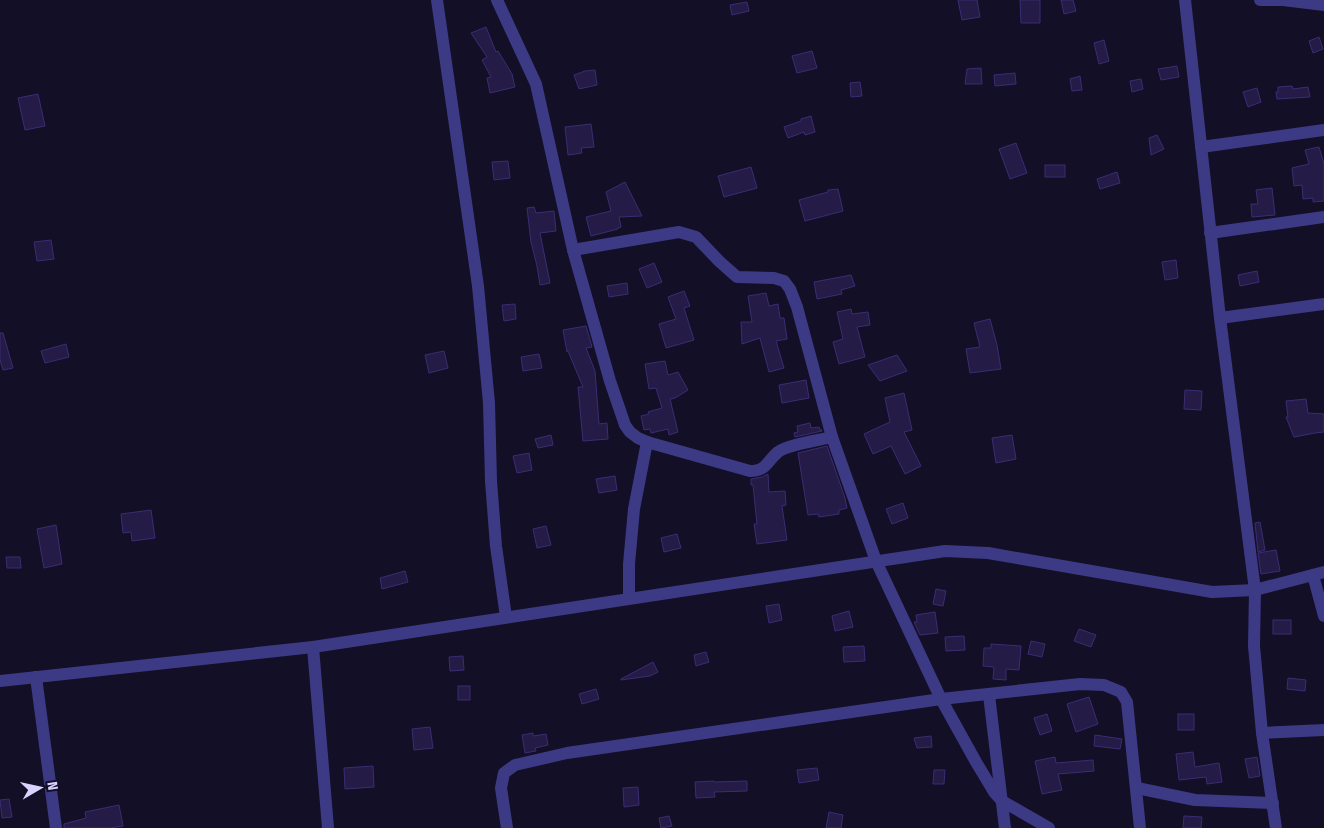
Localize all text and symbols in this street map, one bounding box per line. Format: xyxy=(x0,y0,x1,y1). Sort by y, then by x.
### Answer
north arrow xyxy=(15,763,65,813)
text: N xyxy=(43,781,61,792)

